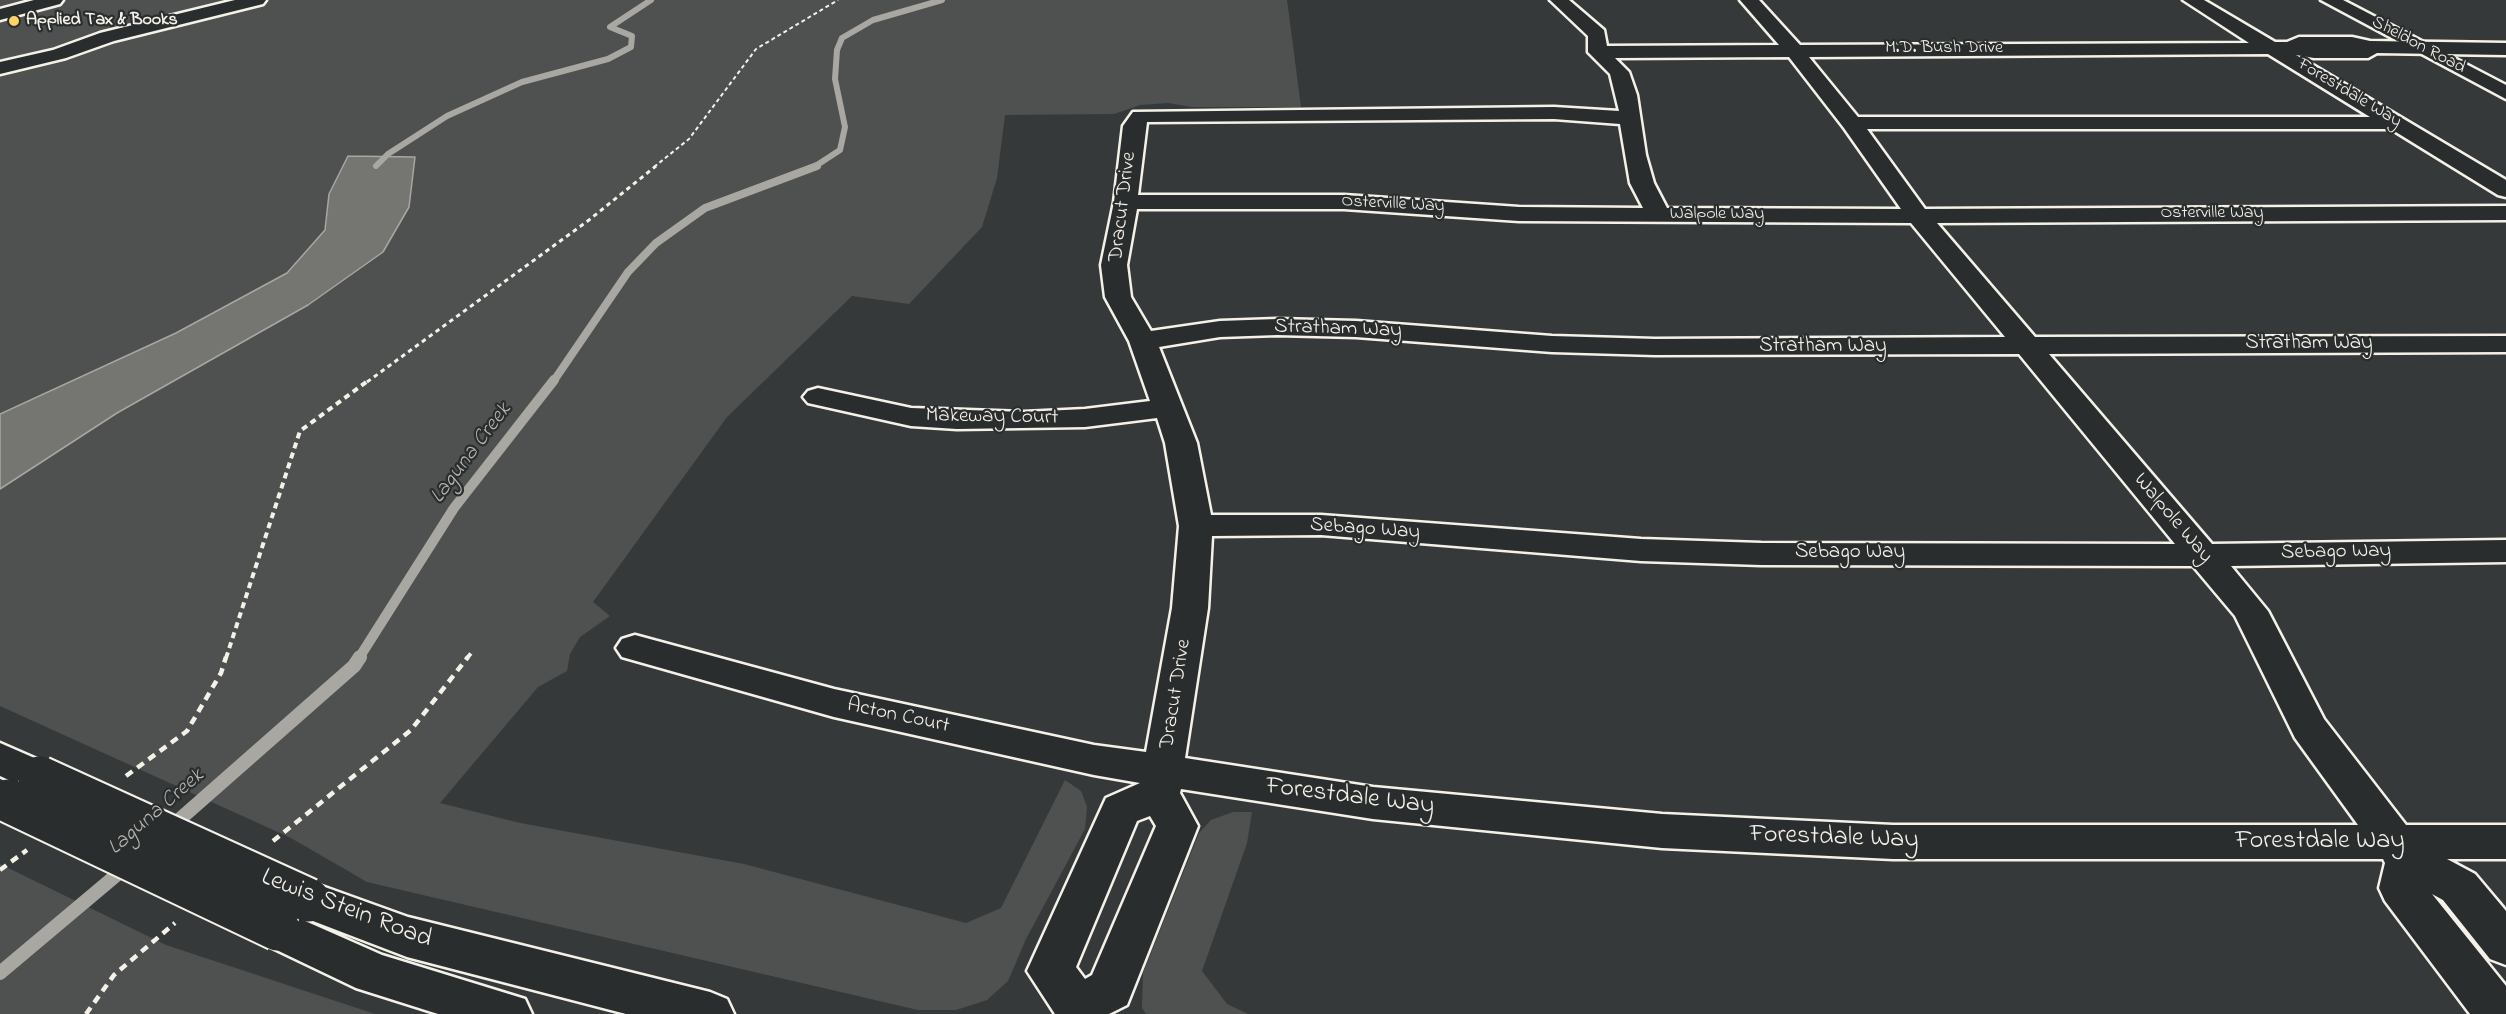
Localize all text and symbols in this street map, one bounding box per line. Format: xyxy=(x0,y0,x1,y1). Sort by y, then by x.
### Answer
place label: Applied Tax & Books xyxy=(26,10,178,32)
street label: Sheldon Road xyxy=(2367,12,2469,80)
marker: Applied Tax & Books xyxy=(7,14,21,28)
street label: M.D. Bush Drive xyxy=(1885,38,2003,60)
street label: Forestdale Way xyxy=(2293,55,2405,133)
street label: Dracut Drive xyxy=(1105,151,1143,263)
street label: Osterville Way xyxy=(1341,192,1445,218)
street label: Osterville Way xyxy=(2160,203,2264,225)
street label: Walpole Way xyxy=(1670,204,1764,226)
street label: Stratham Way xyxy=(1274,315,1402,345)
street label: Stratham Way xyxy=(2245,332,2373,358)
street label: Stratham Way xyxy=(1759,335,1887,361)
water label: Laguna Creek xyxy=(426,399,518,509)
street label: Makeway Court xyxy=(925,404,1059,432)
street label: Walpole Way xyxy=(2127,469,2217,569)
street label: Sebago Way xyxy=(1309,514,1421,546)
street label: Sebago Way xyxy=(2281,539,2391,567)
street label: Sebago Way xyxy=(1795,541,1905,567)
street label: Dracut Drive xyxy=(1156,637,1198,751)
street label: Acton Court xyxy=(845,694,951,740)
water label: Laguna Creek xyxy=(103,764,211,862)
street label: Forestdale Way xyxy=(1264,772,1436,824)
street label: Forestdale Way xyxy=(1749,820,1919,858)
street label: Forestdale Way xyxy=(2235,827,2405,859)
street label: Lewis Stein Road xyxy=(256,863,436,957)

